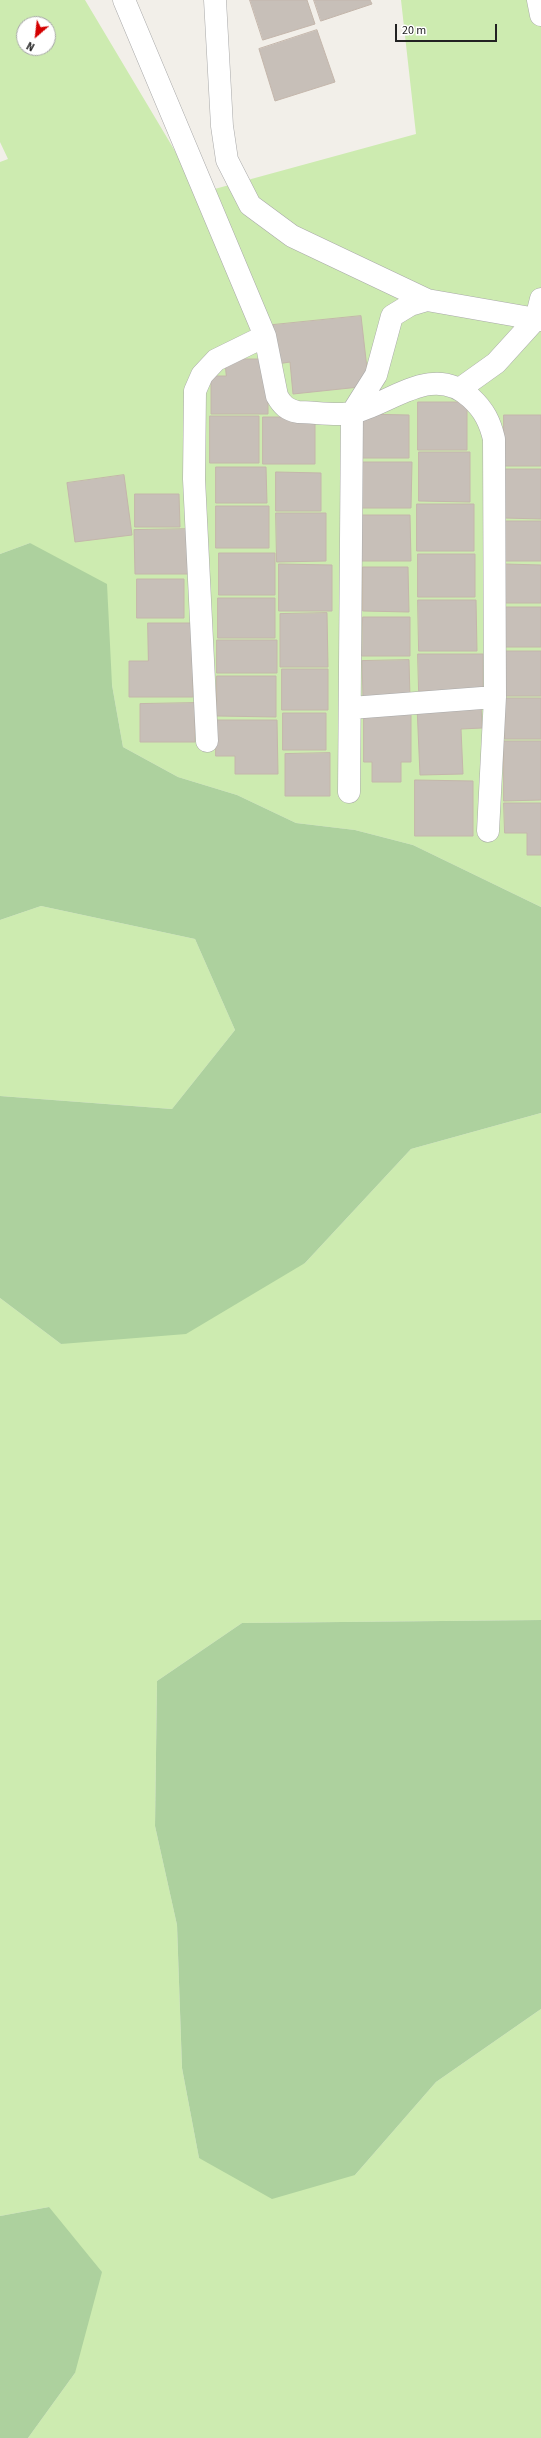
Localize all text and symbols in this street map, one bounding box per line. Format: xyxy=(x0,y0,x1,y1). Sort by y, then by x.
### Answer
north arrow xyxy=(16,16,56,56)
scale bar xyxy=(397,16,499,42)
text: 20 m xyxy=(402,22,426,39)
text: N xyxy=(24,38,37,54)

